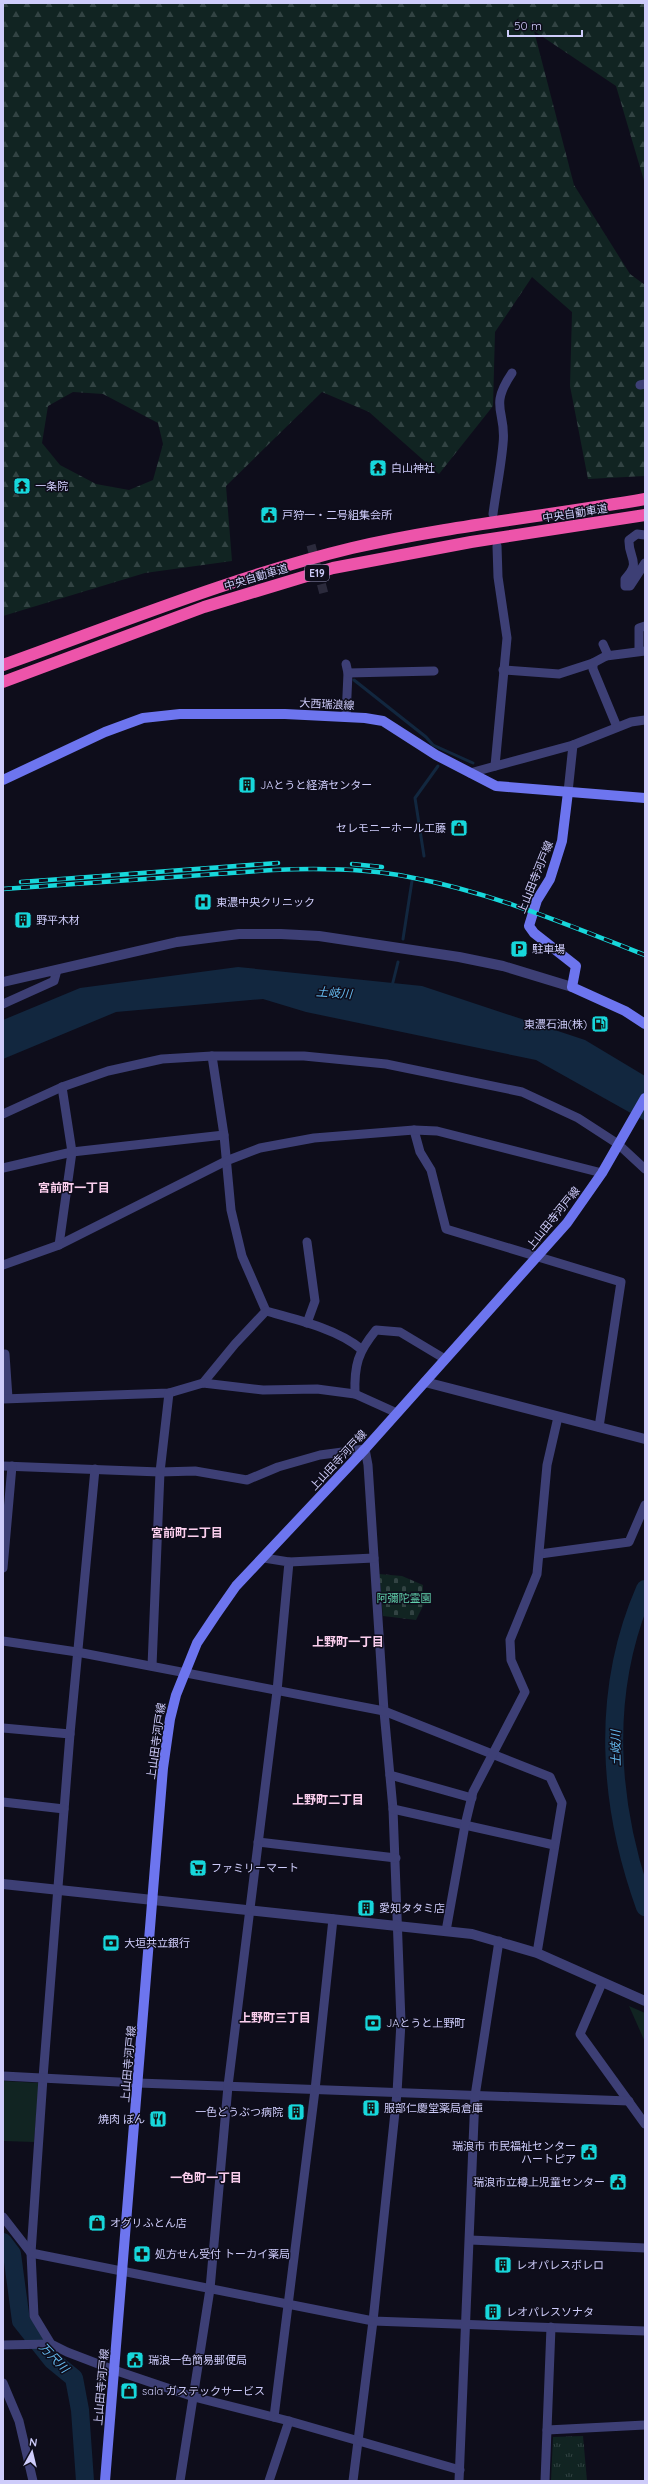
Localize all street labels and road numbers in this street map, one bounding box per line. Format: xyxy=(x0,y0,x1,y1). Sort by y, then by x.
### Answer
street label: 中央自動車道 xyxy=(541,501,609,525)
street label: 中央自動車道 xyxy=(222,561,290,593)
road number: E19 xyxy=(305,565,329,581)
street label: 大西瑞浪線 xyxy=(299,696,355,712)
street label: 上山田寺河戸線 xyxy=(514,839,556,915)
street label: 上山田寺河戸線 xyxy=(523,1184,583,1252)
street label: 上山田寺河戸線 xyxy=(307,1427,369,1493)
street label: 上山田寺河戸線 xyxy=(144,1702,168,1780)
street label: 上山田寺河戸線 xyxy=(118,2025,138,2103)
street label: 上山田寺河戸線 xyxy=(91,2348,111,2426)

